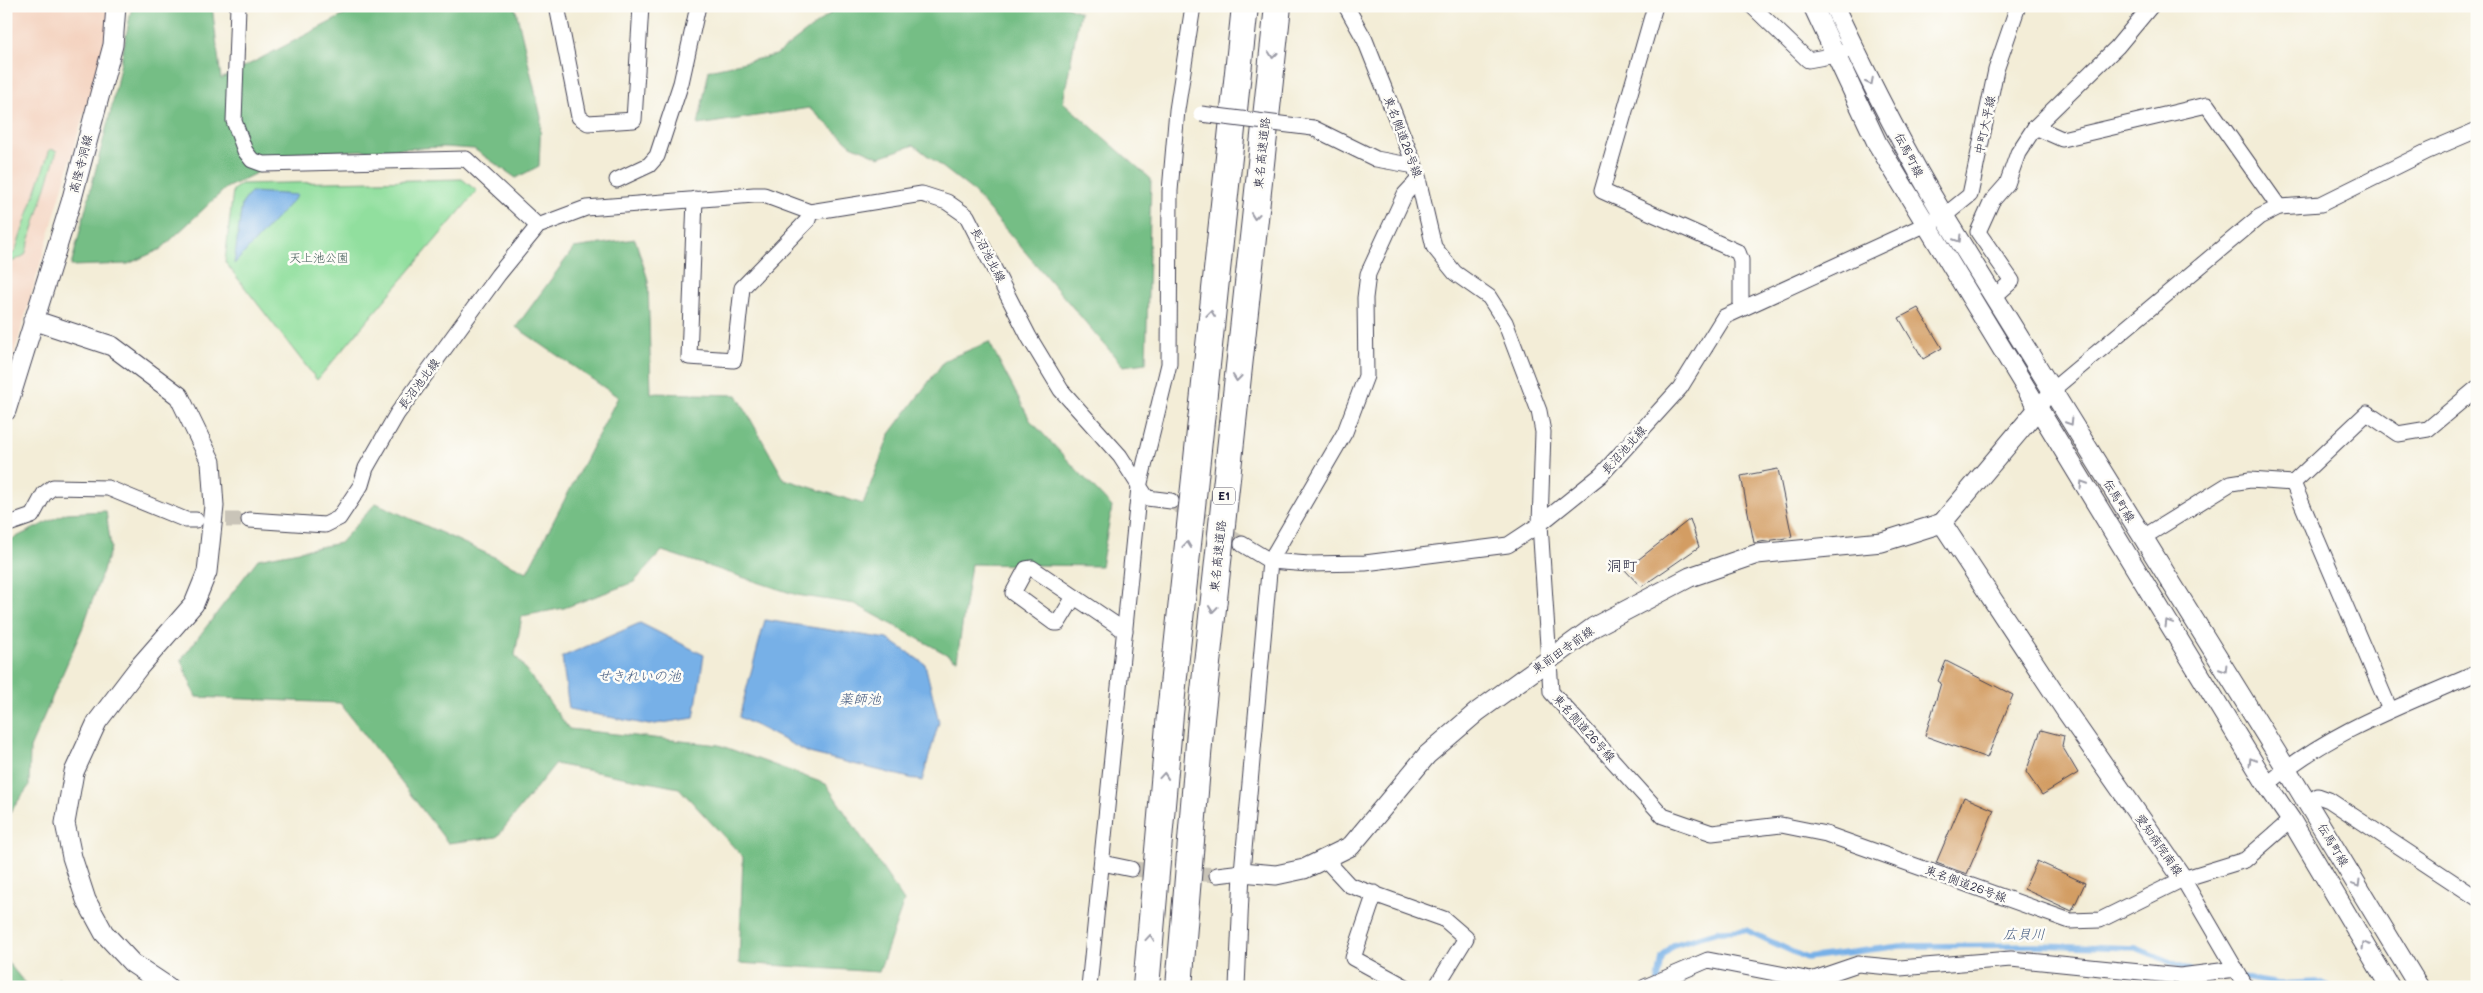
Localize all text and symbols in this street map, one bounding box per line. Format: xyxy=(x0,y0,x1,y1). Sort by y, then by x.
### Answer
one-way arrow xyxy=(1268,51,1279,59)
one-way arrow xyxy=(1864,77,1874,86)
street label: 東名側道26号線 xyxy=(1381,94,1427,180)
street label: 中町大平線 xyxy=(1970,94,1998,156)
street label: 東名高速道路 xyxy=(1249,116,1273,190)
street label: 伝馬町線 xyxy=(1892,130,1928,179)
street label: 高隆寺洞線 xyxy=(65,133,95,195)
one-way arrow xyxy=(1250,213,1261,221)
street label: 長沼池北線 xyxy=(968,224,1010,285)
one-way arrow xyxy=(1952,233,1961,243)
park label: 天上池公園 xyxy=(289,249,349,265)
one-way arrow xyxy=(1205,309,1216,317)
street label: 長沼池北線 xyxy=(394,355,443,412)
one-way arrow xyxy=(1232,374,1243,382)
one-way arrow xyxy=(2064,417,2074,426)
street label: 長沼池北線 xyxy=(1597,422,1649,477)
street label: 伝馬町線 xyxy=(2100,476,2139,525)
one-way arrow xyxy=(2080,481,2089,490)
road number: E1 xyxy=(1213,488,1235,504)
street label: 東名高速道路 xyxy=(1205,519,1229,593)
one-way arrow xyxy=(1181,541,1192,549)
district label: 洞町 xyxy=(1607,555,1638,575)
one-way arrow xyxy=(1208,605,1219,613)
one-way arrow xyxy=(2164,619,2174,628)
street label: 東前田寺前線 xyxy=(1528,622,1597,676)
one-way arrow xyxy=(2218,663,2227,672)
water label: せきれいの池 xyxy=(597,666,682,685)
water label: 薬師池 xyxy=(839,689,882,708)
street label: 東名側道26号線 xyxy=(1550,690,1619,765)
one-way arrow xyxy=(2249,758,2259,767)
one-way arrow xyxy=(1159,772,1170,780)
street label: 愛知病院南線 xyxy=(2133,810,2187,879)
street label: 伝馬町線 xyxy=(2315,820,2353,869)
street label: 東名側道26号線 xyxy=(1923,861,2009,905)
one-way arrow xyxy=(2350,879,2360,888)
water label: 広貝川 xyxy=(2003,924,2045,943)
one-way arrow xyxy=(1145,934,1156,942)
one-way arrow xyxy=(2361,941,2371,950)

